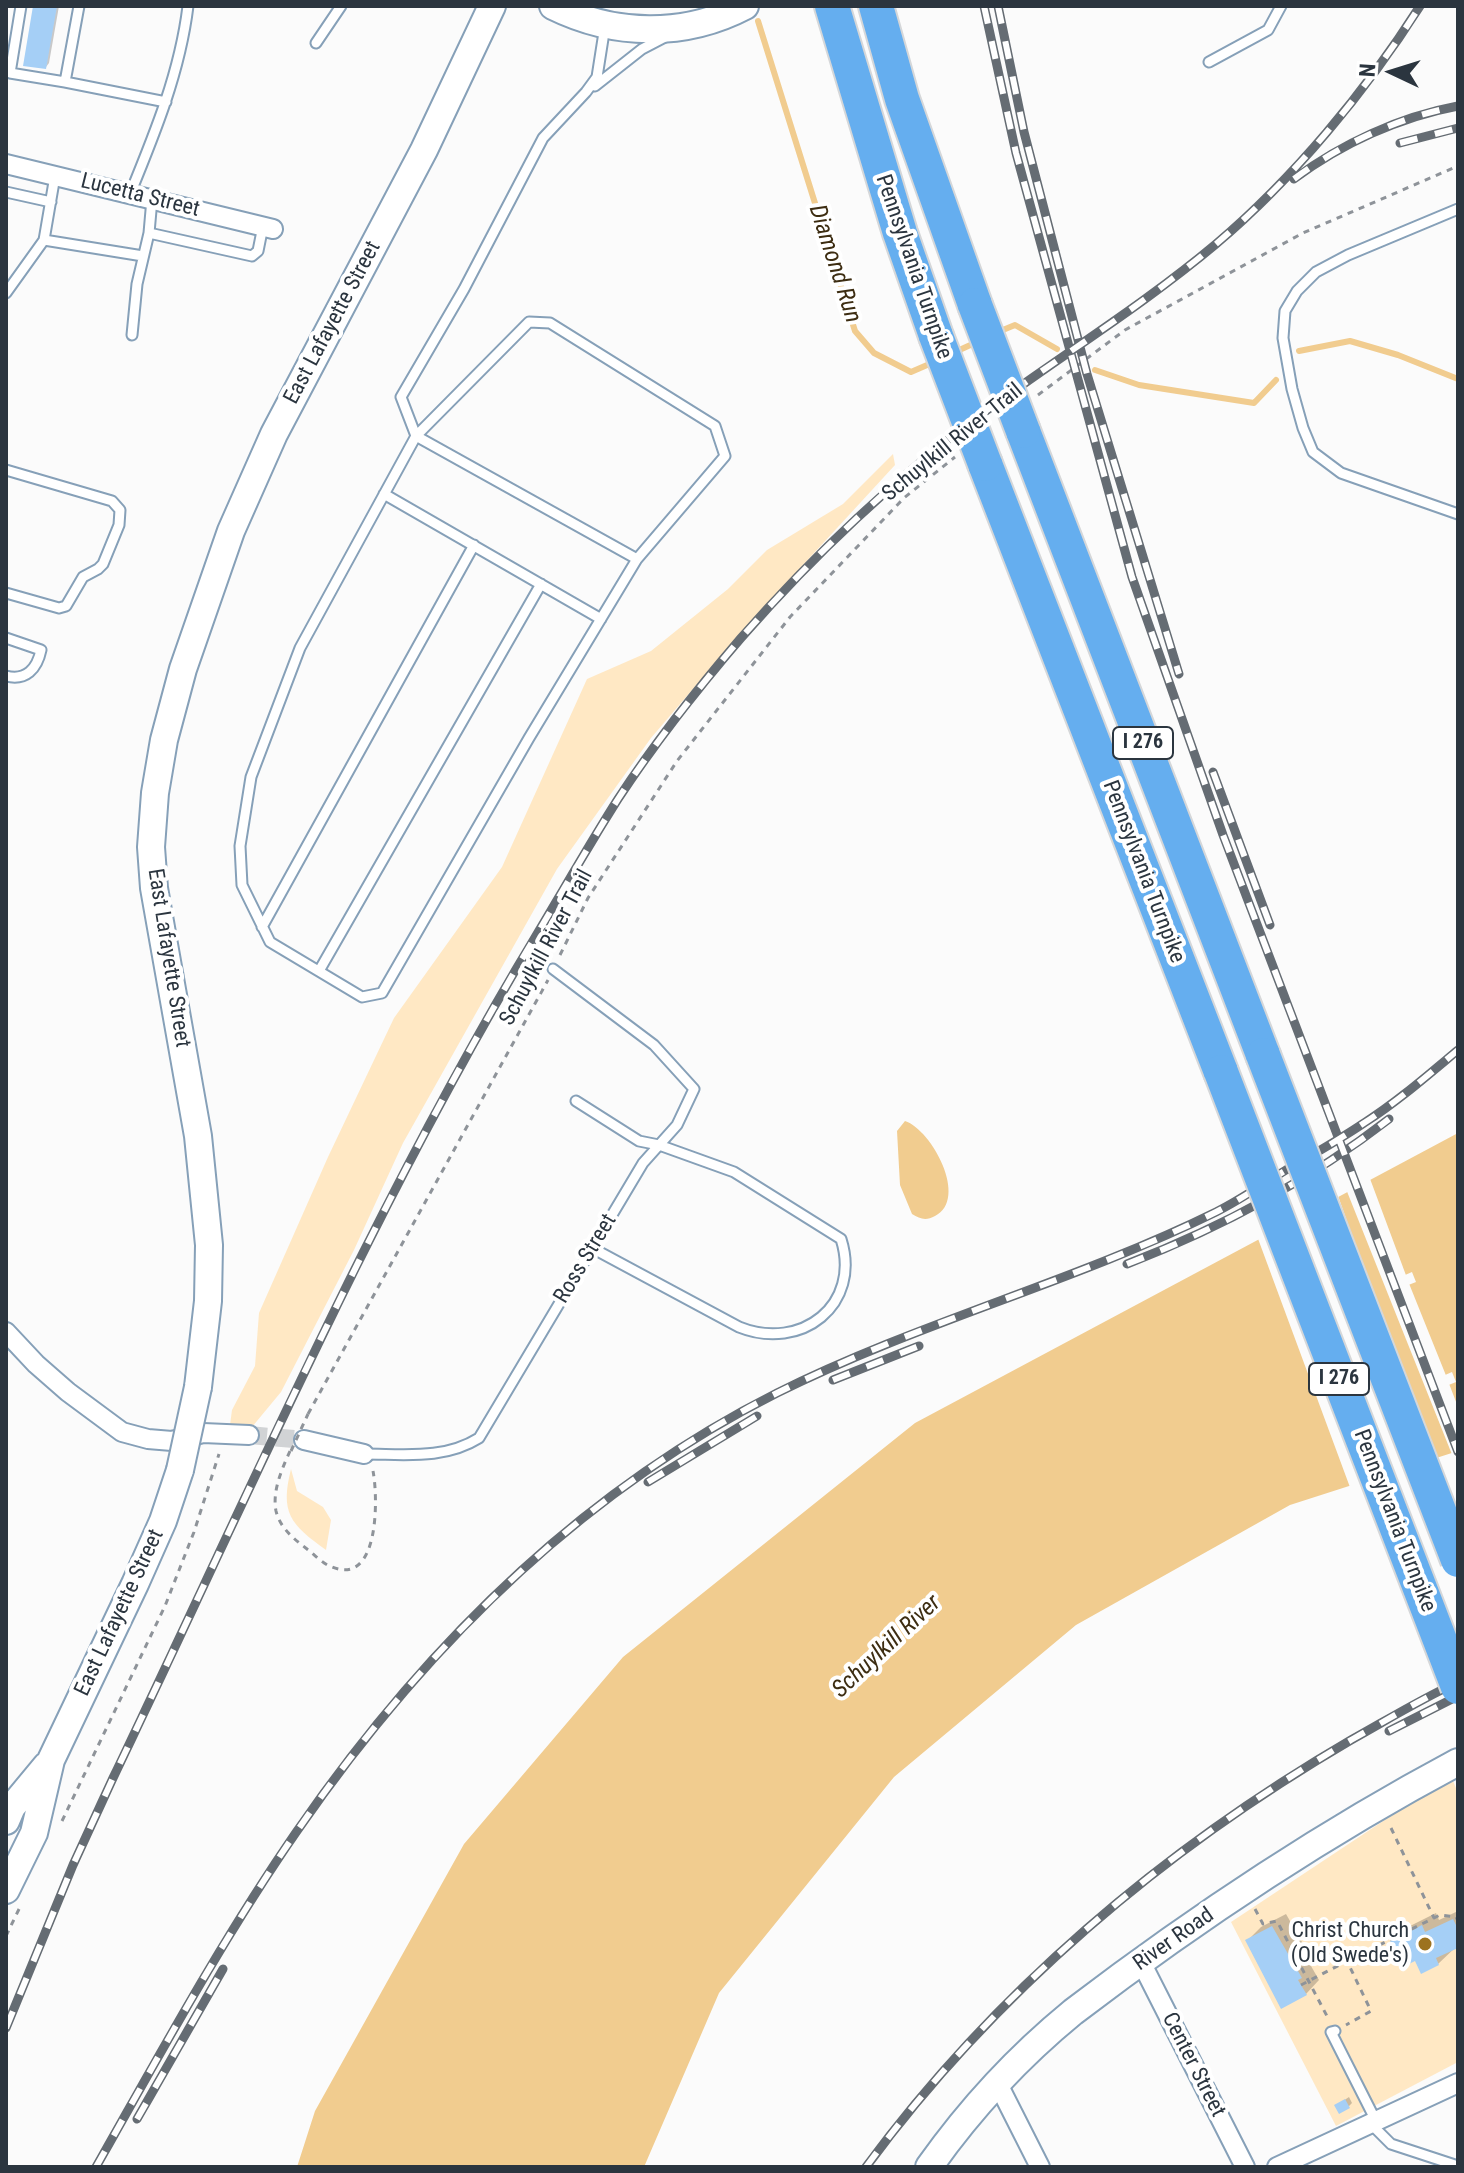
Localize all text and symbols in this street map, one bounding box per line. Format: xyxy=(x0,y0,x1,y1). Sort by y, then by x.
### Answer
north arrow xyxy=(1352,32,1432,112)
text: N xyxy=(1355,63,1380,78)
street label: Lucetta Street xyxy=(78,169,202,223)
street label: Pennsylvania Turnpike xyxy=(869,171,957,363)
water label: Diamond Run xyxy=(801,201,867,327)
street label: East Lafayette Street xyxy=(279,237,387,409)
street label: Schuylkill River Trail xyxy=(878,378,1028,508)
road number: I 276 xyxy=(1113,727,1173,759)
street label: Pennsylvania Turnpike xyxy=(1096,777,1190,967)
street label: Schuylkill River Trail xyxy=(495,866,599,1030)
street label: East Lafayette Street xyxy=(141,867,195,1049)
street label: Ross Street xyxy=(549,1210,623,1308)
road number: I 276 xyxy=(1309,1363,1369,1395)
street label: Pennsylvania Turnpike xyxy=(1347,1426,1441,1616)
street label: East Lafayette Street xyxy=(70,1526,170,1700)
water label: Schuylkill River xyxy=(827,1589,947,1705)
street label: River Road xyxy=(1129,1903,1219,1977)
place label: Christ Church (Old Swede's) xyxy=(1291,1918,1409,1970)
marker: Christ Church (Old Swede's) xyxy=(1416,1935,1434,1953)
street label: Center Street xyxy=(1155,2008,1231,2122)

